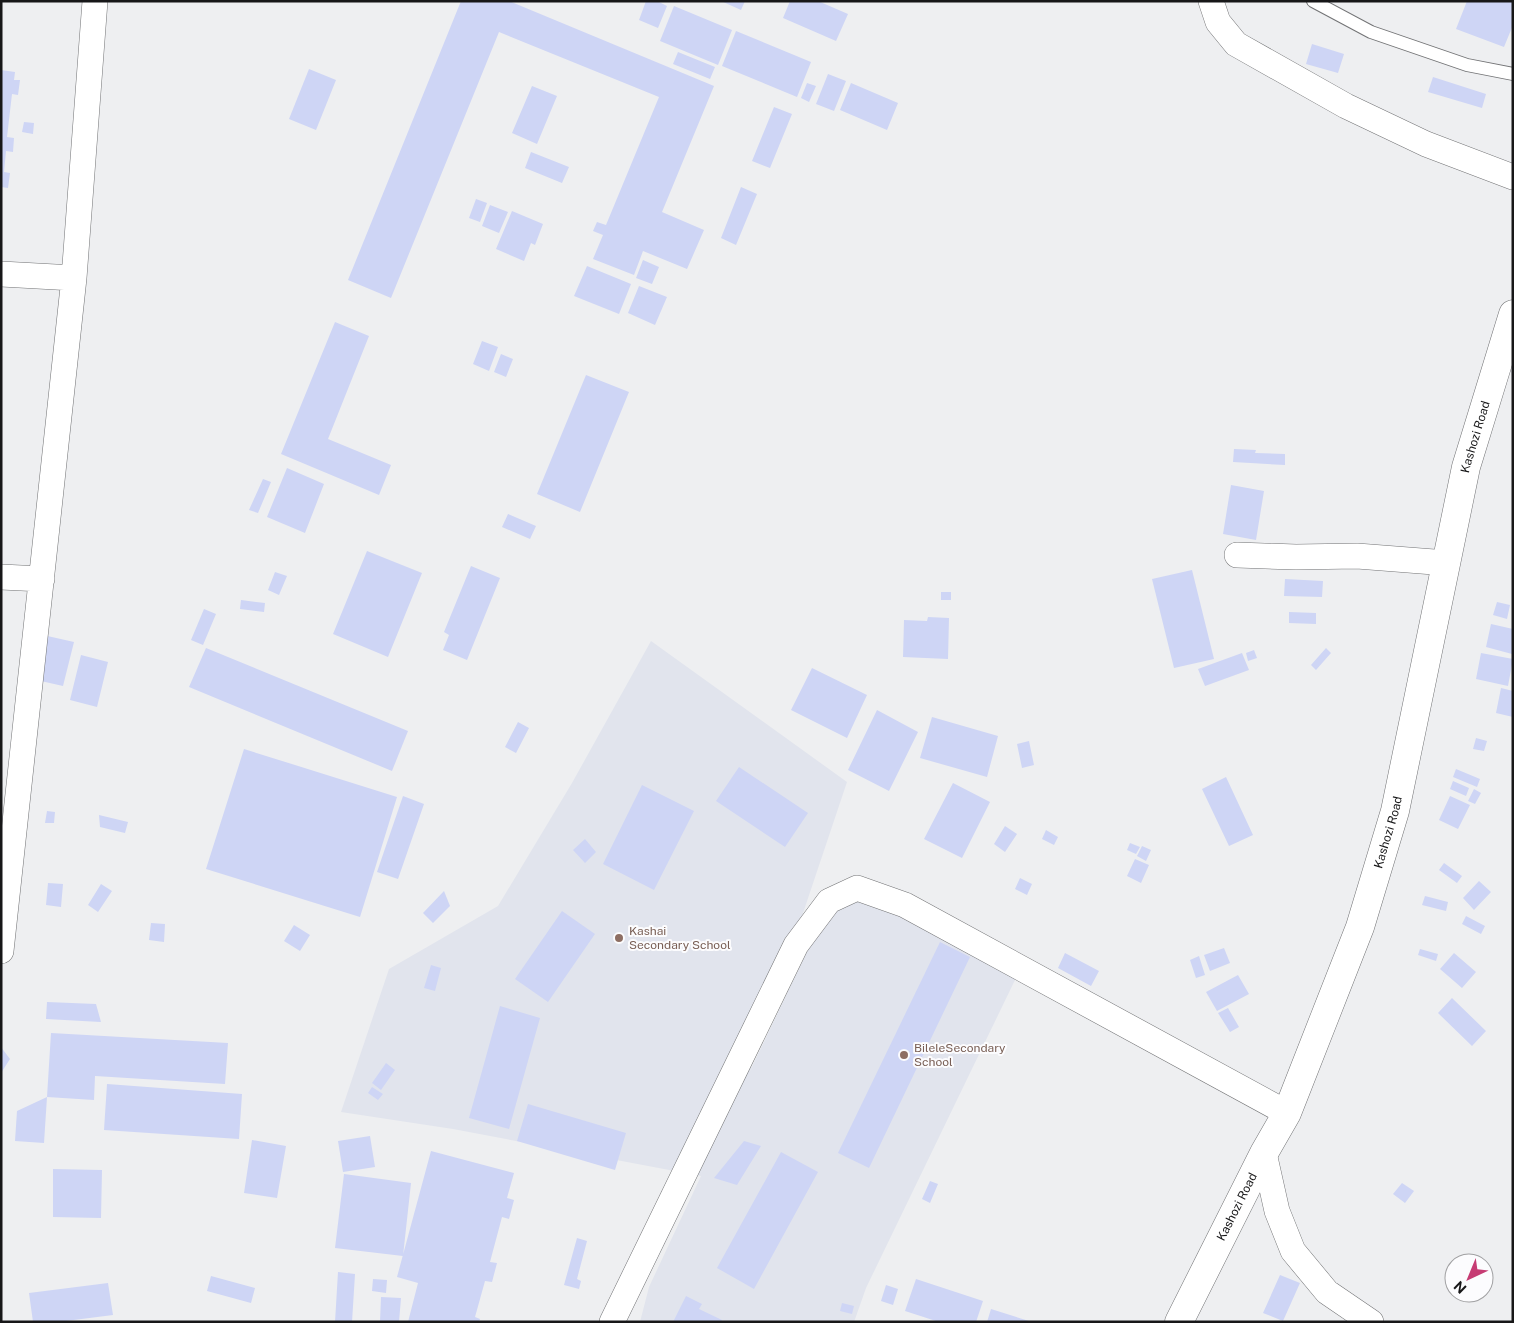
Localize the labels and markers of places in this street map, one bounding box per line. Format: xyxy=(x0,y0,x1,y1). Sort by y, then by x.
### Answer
place label: Kashai Secondary School xyxy=(629,924,731,952)
marker: Kashai Secondary School xyxy=(613,932,625,944)
place label: BileleSecondary School xyxy=(914,1041,1006,1069)
marker: BileleSecondary School xyxy=(898,1049,910,1061)

